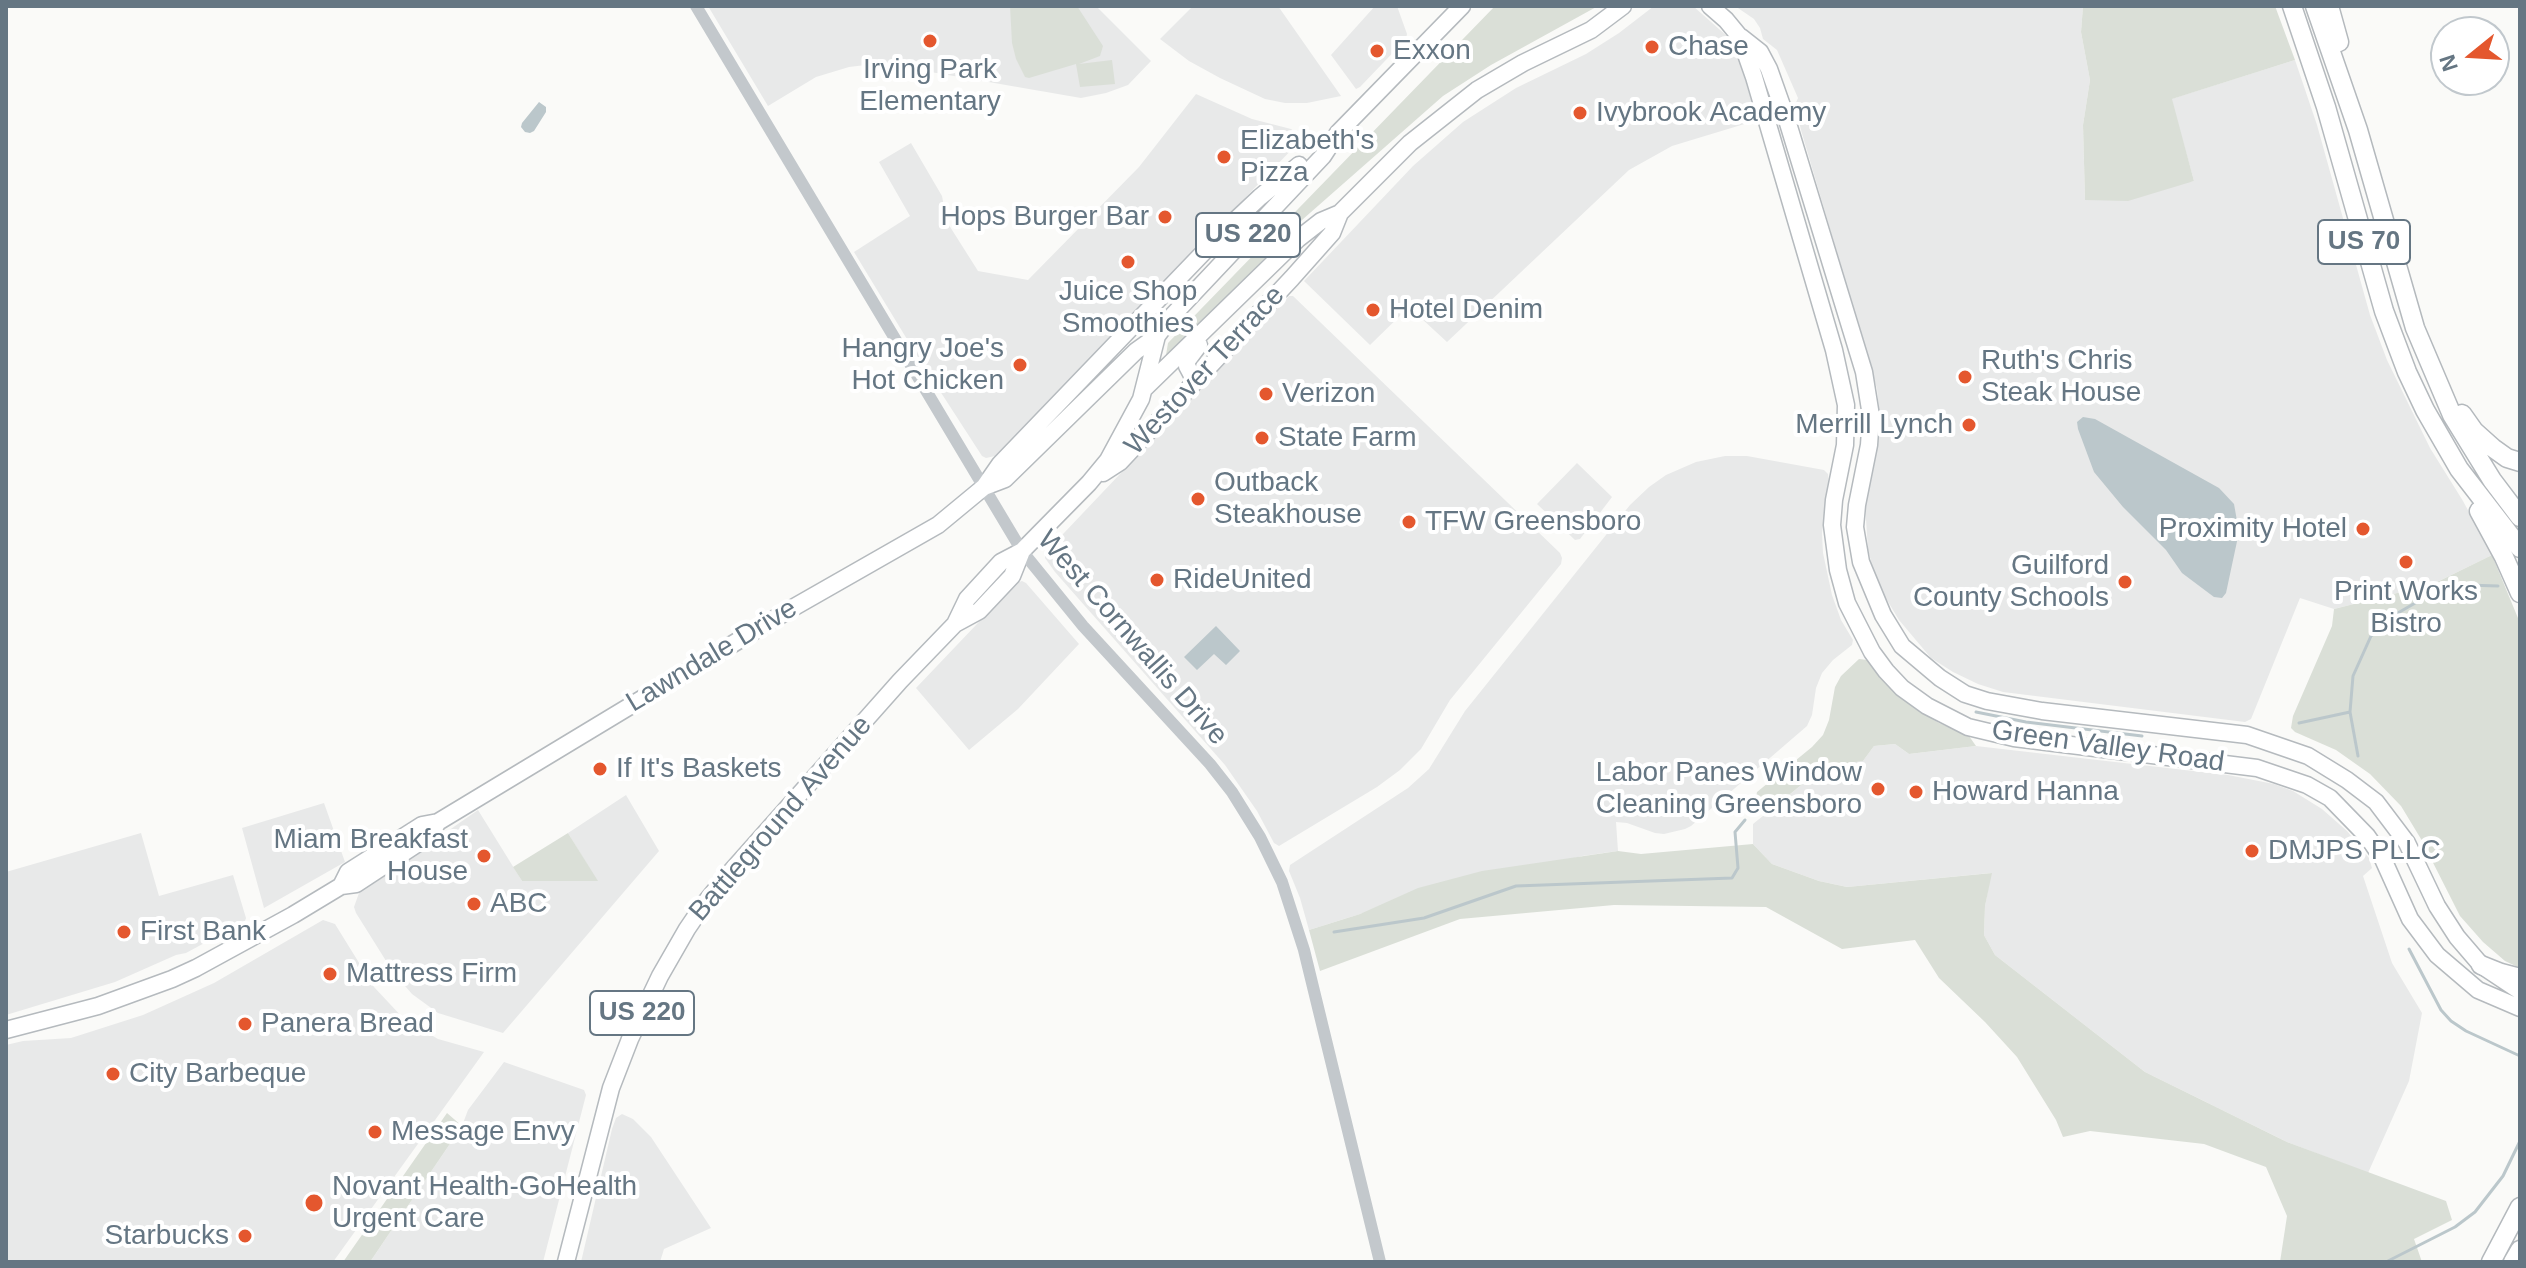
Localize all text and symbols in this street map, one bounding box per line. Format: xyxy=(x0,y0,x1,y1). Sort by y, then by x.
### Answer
north arrow xyxy=(2430,16,2510,96)
place label: Chase xyxy=(1668,30,1749,64)
marker: Irving Park Elementary xyxy=(921,32,939,50)
place label: Exxon xyxy=(1393,34,1471,68)
marker: Chase xyxy=(1643,38,1661,56)
marker: Exxon xyxy=(1368,42,1386,60)
text: N xyxy=(2434,52,2463,74)
place label: Irving Park Elementary xyxy=(859,53,1001,119)
place label: Ivybrook Academy xyxy=(1596,96,1826,130)
marker: Ivybrook Academy xyxy=(1571,104,1589,122)
place label: Elizabeth's Pizza xyxy=(1240,124,1375,190)
marker: Elizabeth's Pizza xyxy=(1215,148,1233,166)
place label: Hops Burger Bar xyxy=(940,200,1149,234)
marker: Hops Burger Bar xyxy=(1156,208,1174,226)
road number: US 220 xyxy=(1196,213,1300,257)
road number: US 70 xyxy=(2318,220,2410,264)
marker: Juice Shop Smoothies xyxy=(1119,253,1137,271)
place label: Juice Shop Smoothies xyxy=(1059,275,1197,341)
street label: Westover Terrace xyxy=(1118,280,1292,462)
place label: Hotel Denim xyxy=(1389,293,1543,327)
marker: Hotel Denim xyxy=(1364,301,1382,319)
place label: Hangry Joe's Hot Chicken xyxy=(841,332,1004,398)
place label: Ruth's Chris Steak House xyxy=(1981,344,2141,410)
marker: Hangry Joe's Hot Chicken xyxy=(1011,356,1029,374)
marker: Ruth's Chris Steak House xyxy=(1956,368,1974,386)
place label: Verizon xyxy=(1282,377,1375,411)
marker: Verizon xyxy=(1257,385,1275,403)
place label: Merrill Lynch xyxy=(1795,408,1953,442)
marker: Merrill Lynch xyxy=(1960,416,1978,434)
place label: State Farm xyxy=(1278,421,1416,455)
marker: State Farm xyxy=(1253,429,1271,447)
place label: Outback Steakhouse xyxy=(1214,466,1362,532)
marker: Outback Steakhouse xyxy=(1189,490,1207,508)
place label: TFW Greensboro xyxy=(1425,505,1641,539)
place label: Proximity Hotel xyxy=(2159,512,2347,546)
marker: TFW Greensboro xyxy=(1400,513,1418,531)
marker: Proximity Hotel xyxy=(2354,520,2372,538)
street label: West Cornwallis Drive xyxy=(1030,524,1234,752)
place label: Guilford County Schools xyxy=(1913,549,2109,615)
marker: Print Works Bistro xyxy=(2397,553,2415,571)
place label: RideUnited xyxy=(1173,563,1312,597)
marker: RideUnited xyxy=(1148,571,1166,589)
marker: Guilford County Schools xyxy=(2116,573,2134,591)
place label: Print Works Bistro xyxy=(2334,575,2478,641)
street label: Lawndale Drive xyxy=(621,592,803,720)
street label: Battleground Avenue xyxy=(683,709,879,929)
street label: Green Valley Road xyxy=(1990,714,2226,780)
place label: If It's Baskets xyxy=(616,752,782,786)
place label: Labor Panes Window Cleaning Greensboro xyxy=(1596,756,1862,822)
marker: If It's Baskets xyxy=(591,760,609,778)
place label: Howard Hanna xyxy=(1932,775,2119,809)
marker: Labor Panes Window Cleaning Greensboro xyxy=(1869,780,1887,798)
marker: Howard Hanna xyxy=(1907,783,1925,801)
place label: Miam Breakfast House xyxy=(274,823,468,889)
place label: DMJPS PLLC xyxy=(2268,834,2441,868)
marker: DMJPS PLLC xyxy=(2243,842,2261,860)
marker: Miam Breakfast House xyxy=(475,847,493,865)
place label: ABC xyxy=(490,887,548,921)
marker: ABC xyxy=(465,895,483,913)
place label: First Bank xyxy=(140,915,266,949)
marker: First Bank xyxy=(115,923,133,941)
place label: Mattress Firm xyxy=(346,957,517,991)
marker: Mattress Firm xyxy=(321,965,339,983)
road number: US 220 xyxy=(590,991,694,1035)
place label: Panera Bread xyxy=(261,1007,434,1041)
marker: Panera Bread xyxy=(236,1015,254,1033)
place label: City Barbeque xyxy=(129,1057,306,1091)
marker: City Barbeque xyxy=(104,1065,122,1083)
place label: Message Envy xyxy=(391,1115,575,1149)
marker: Message Envy xyxy=(366,1123,384,1141)
place label: Novant Health-GoHealth Urgent Care xyxy=(332,1170,637,1236)
marker: Novant Health-GoHealth Urgent Care xyxy=(303,1192,325,1214)
place label: Starbucks xyxy=(105,1219,229,1253)
marker: Starbucks xyxy=(236,1227,254,1245)

